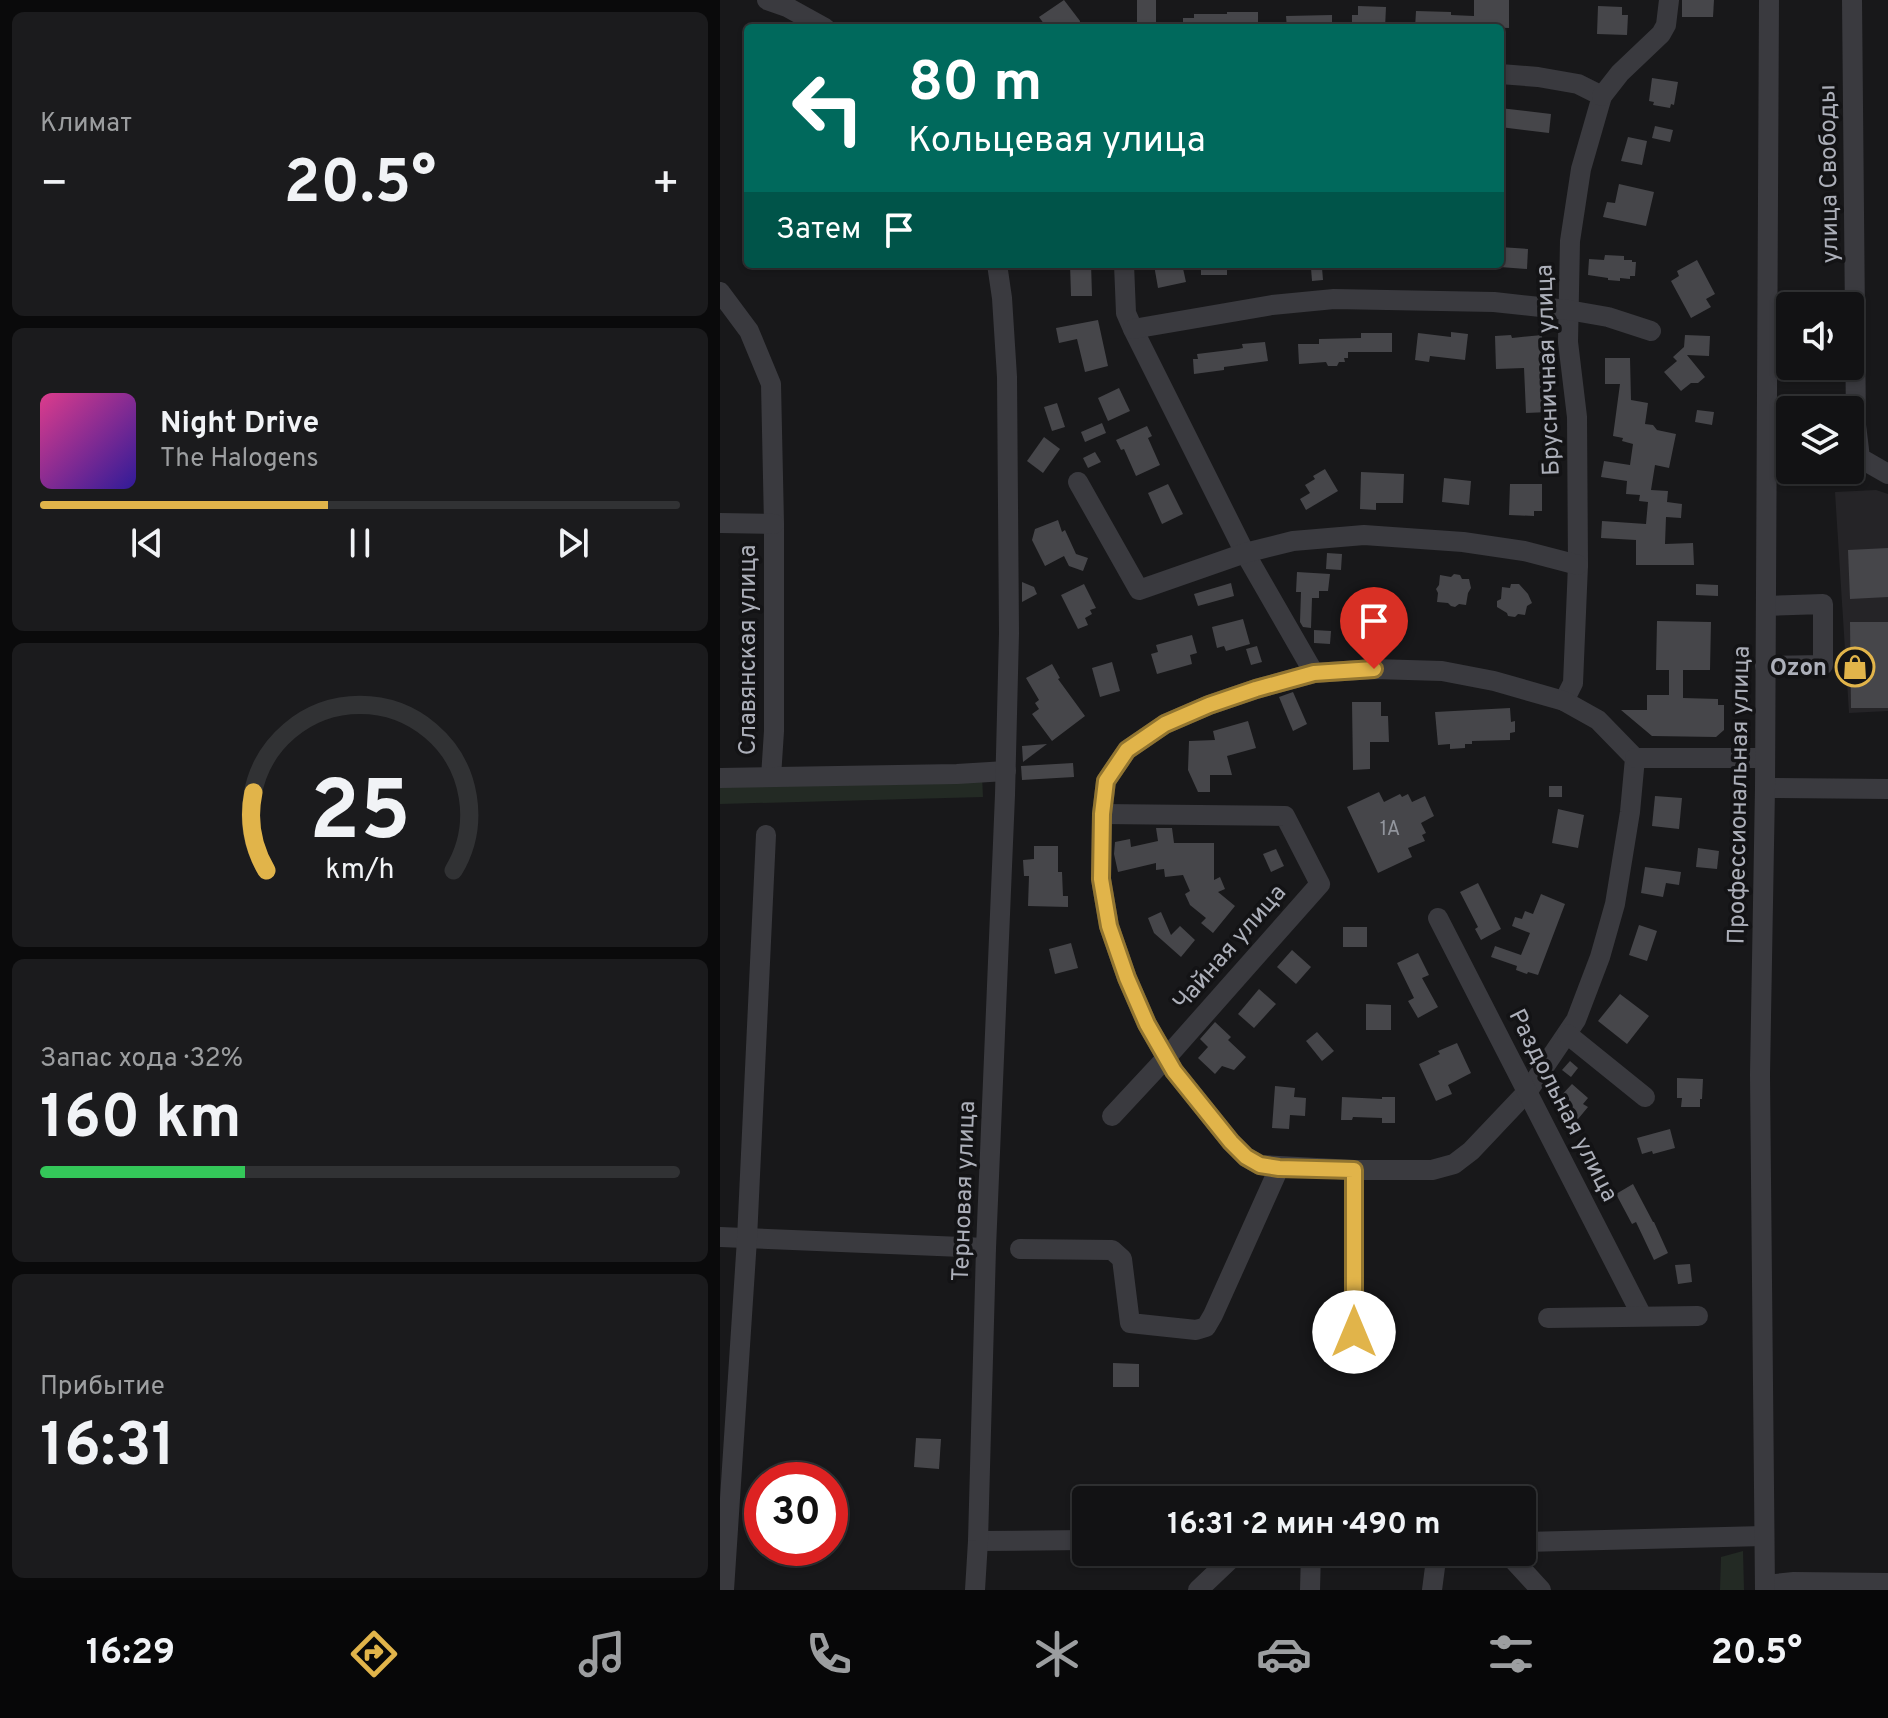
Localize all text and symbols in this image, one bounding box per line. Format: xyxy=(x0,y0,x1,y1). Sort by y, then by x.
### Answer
text: 80 m xyxy=(908,50,1042,120)
icon: left xyxy=(776,56,880,160)
street label: улица Свободы xyxy=(1813,84,1847,264)
text: Климат xyxy=(40,108,132,141)
text: Кольцевая улица xyxy=(908,119,1206,165)
text: 20.5° xyxy=(284,148,436,224)
text: − xyxy=(40,158,68,214)
text: + xyxy=(652,158,680,214)
icon: arrive xyxy=(877,208,921,252)
text: Затем xyxy=(776,212,861,249)
street label: Брусничная улица xyxy=(1530,264,1568,476)
map controls xyxy=(1776,292,1864,484)
button: sound xyxy=(1776,292,1864,380)
button: layers xyxy=(1776,396,1864,484)
text: Night Drive xyxy=(160,406,319,443)
text: The Halogens xyxy=(160,443,319,476)
icon: previous xyxy=(125,521,169,565)
icon: pause xyxy=(338,521,382,565)
icon: next xyxy=(551,521,595,565)
street label: Славянская улица xyxy=(734,545,764,755)
pin xyxy=(1340,587,1408,669)
icon: arrive xyxy=(1352,599,1396,643)
street label: Профессиональная улица xyxy=(1722,646,1758,945)
shop icon: Ozon xyxy=(1834,646,1876,688)
place label: Ozon xyxy=(1770,654,1827,684)
text: 25 xyxy=(309,764,411,869)
house number: 1А xyxy=(1380,817,1400,843)
text: km/h xyxy=(325,853,395,889)
street label: Чайная улица xyxy=(1167,879,1294,1018)
street label: Раздольная улица xyxy=(1501,1004,1624,1207)
text: Запас хода · 32% xyxy=(40,1043,243,1076)
text: 160 km xyxy=(40,1083,242,1159)
street label: Терновая улица xyxy=(947,1100,983,1282)
position arrow xyxy=(1312,1290,1396,1374)
text: Прибытие xyxy=(40,1371,165,1404)
text: 16:31 xyxy=(40,1411,175,1487)
speed limit sign: 30 xyxy=(744,1462,848,1566)
text: 16:31 · 2 мин · 490 m xyxy=(1167,1507,1441,1544)
icon: directions xyxy=(346,1626,402,1682)
icon: music xyxy=(574,1626,630,1682)
icon: phone xyxy=(801,1626,857,1682)
icon: climate xyxy=(1029,1626,1085,1682)
icon: car xyxy=(1256,1626,1312,1682)
icon: filters xyxy=(1483,1626,1539,1682)
text: 16:29 xyxy=(86,1631,175,1677)
text: 20.5° xyxy=(1711,1631,1802,1677)

